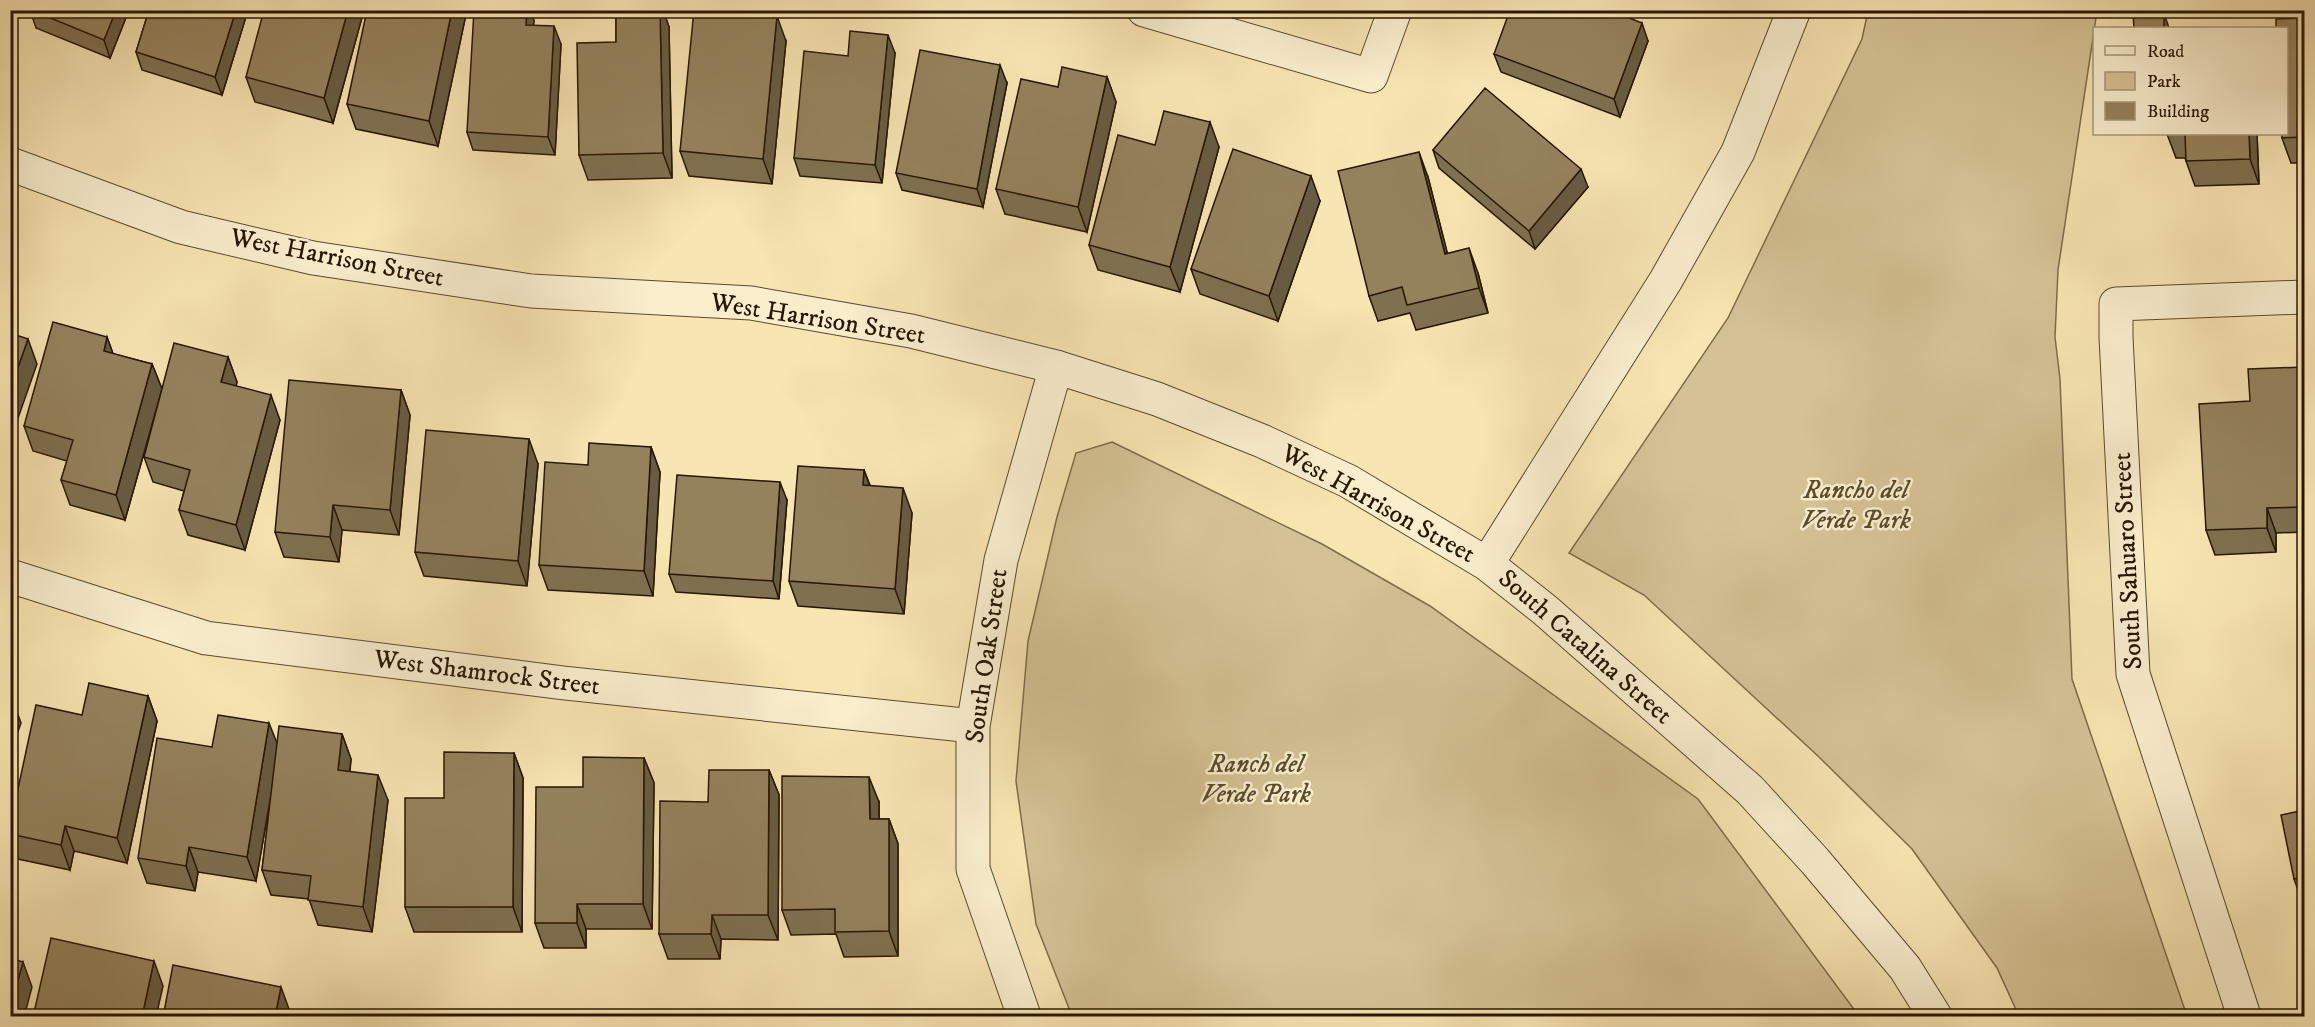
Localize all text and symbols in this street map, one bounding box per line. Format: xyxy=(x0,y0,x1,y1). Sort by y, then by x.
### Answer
legend xyxy=(2093,27,2288,135)
text: Road xyxy=(2147,41,2184,63)
text: Park xyxy=(2147,71,2181,93)
text: Building xyxy=(2147,101,2209,123)
street label: West Harrison Street xyxy=(226,221,447,295)
street label: West Harrison Street xyxy=(707,286,928,352)
street label: West Harrison Street xyxy=(1274,437,1481,571)
street label: South Sahuaro Street xyxy=(2106,452,2150,670)
park label: Rancho del Verde Park xyxy=(1801,474,1912,537)
street label: South Catalina Street xyxy=(1491,562,1679,732)
street label: South Oak Street xyxy=(958,567,1016,745)
street label: West Shamrock Street xyxy=(371,643,602,703)
park label: Ranch del Verde Park xyxy=(1201,748,1311,811)

